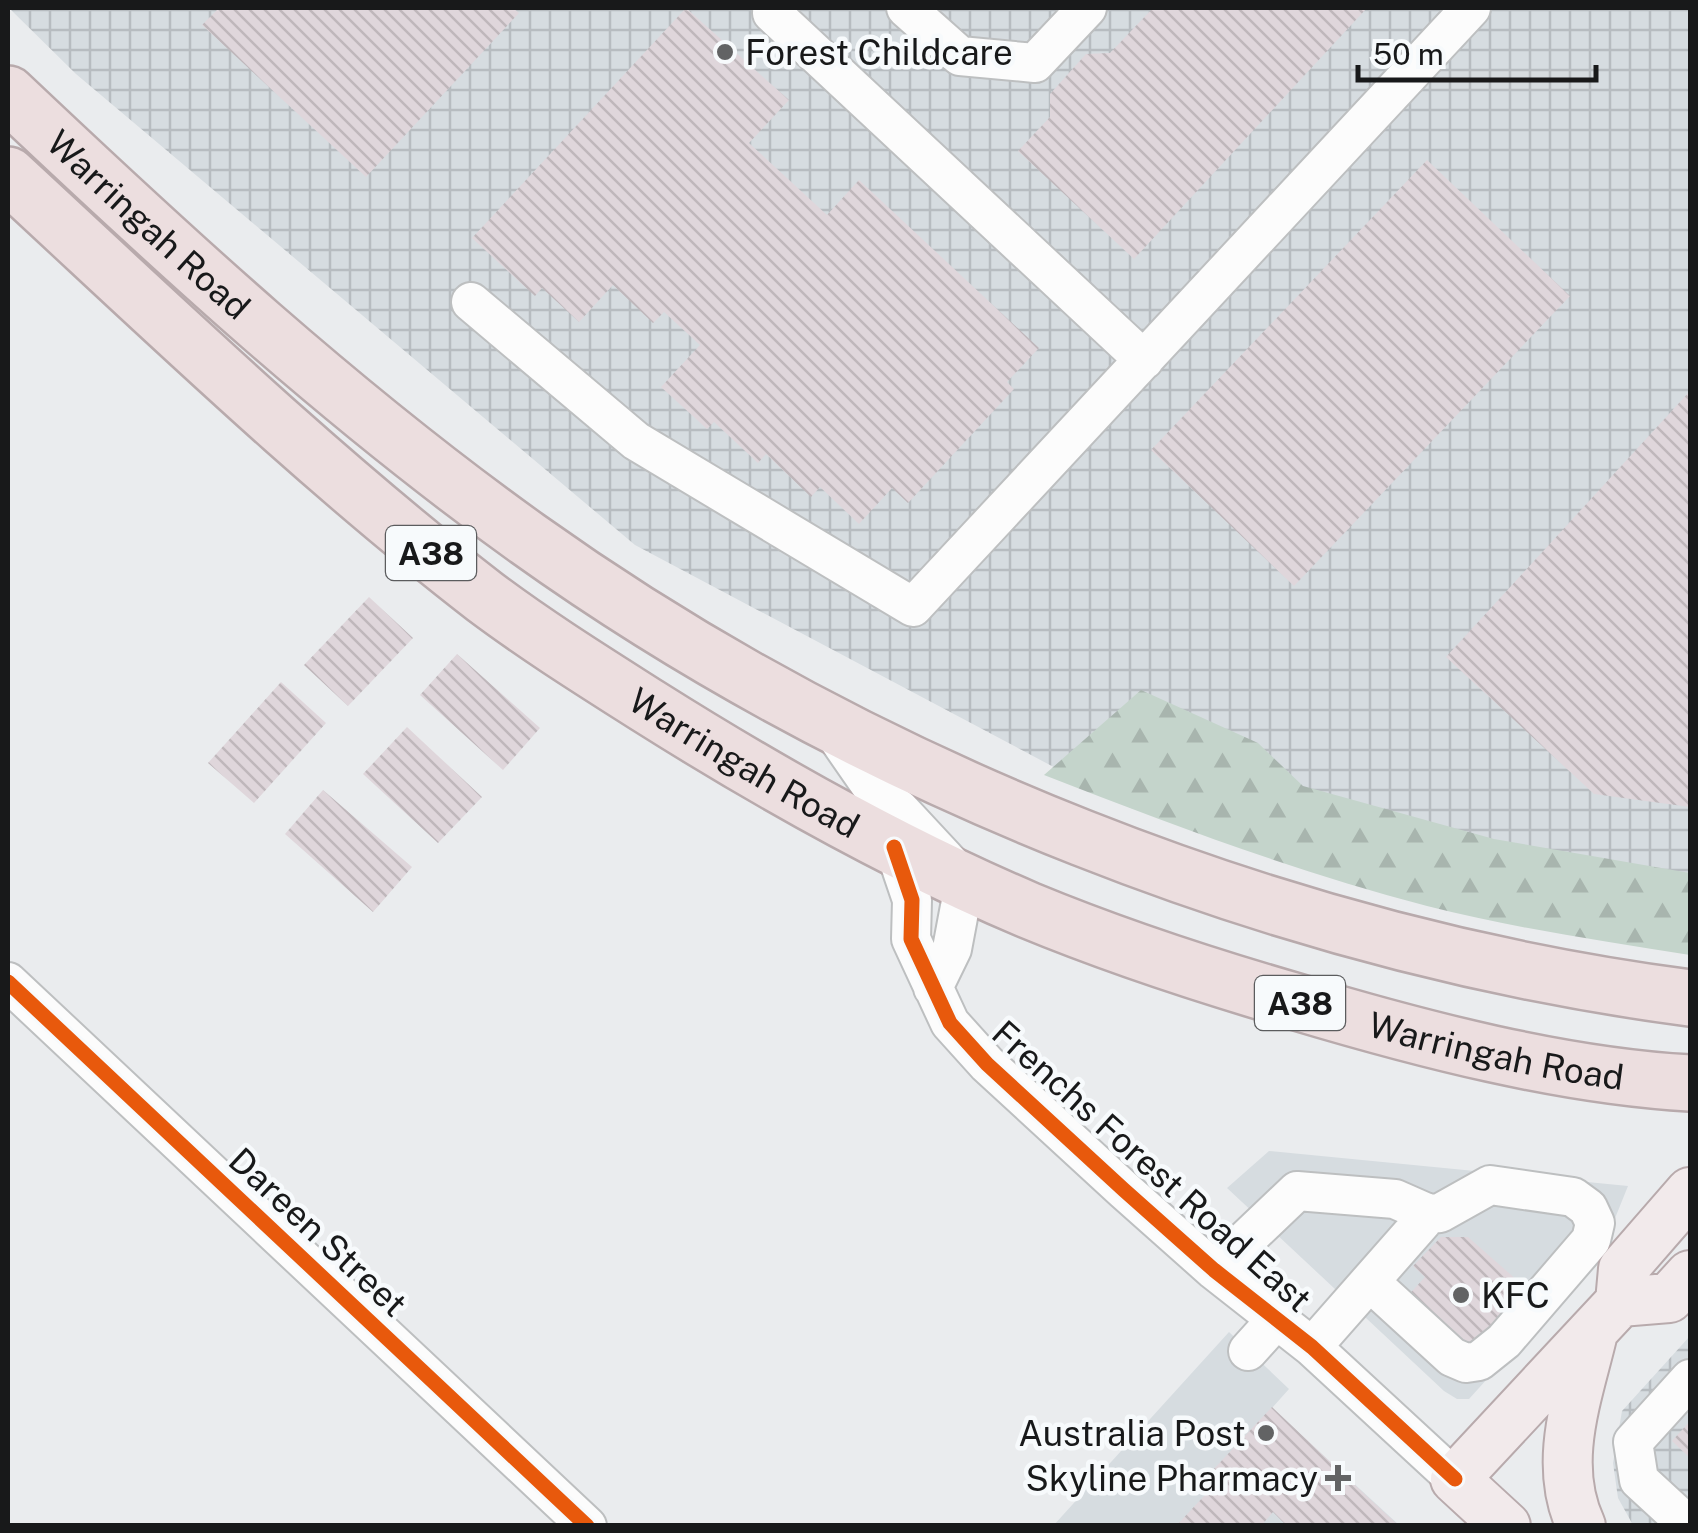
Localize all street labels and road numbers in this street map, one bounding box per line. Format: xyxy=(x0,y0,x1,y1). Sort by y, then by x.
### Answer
street label: Warringah Road xyxy=(39,122,259,327)
road number: A38 xyxy=(386,526,476,580)
street label: Warringah Road xyxy=(622,679,866,846)
road number: A38 xyxy=(1255,976,1345,1030)
street label: Warringah Road xyxy=(1364,1003,1627,1097)
street label: Frenchs Forest Road East xyxy=(984,1012,1320,1320)
street label: Dareen Street xyxy=(221,1139,415,1325)

